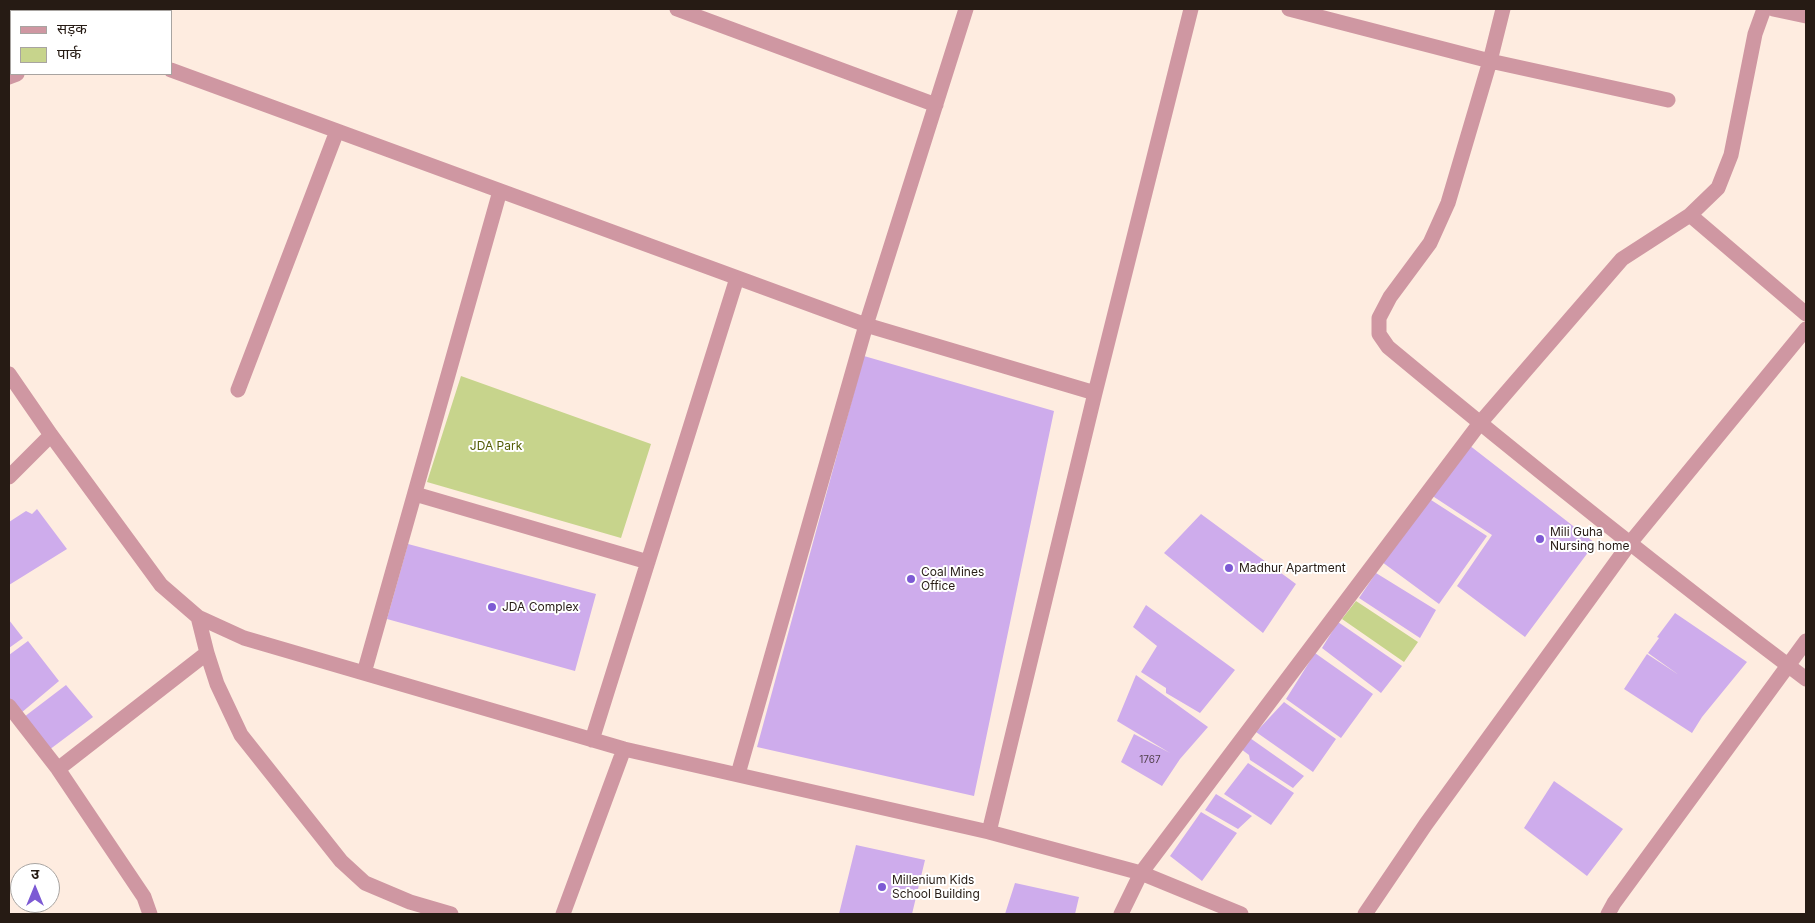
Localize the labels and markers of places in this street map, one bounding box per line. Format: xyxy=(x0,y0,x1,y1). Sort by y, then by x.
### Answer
place label: Mili Guha Nursing home xyxy=(1550,525,1630,553)
marker: Mili Guha Nursing home xyxy=(1534,533,1546,545)
place label: Madhur Apartment xyxy=(1239,561,1346,575)
marker: Madhur Apartment xyxy=(1223,562,1235,574)
place label: Coal Mines Office xyxy=(921,565,984,593)
marker: Coal Mines Office xyxy=(905,573,917,585)
place label: JDA Complex xyxy=(502,600,579,614)
marker: JDA Complex xyxy=(486,601,498,613)
place label: Millenium Kids School Building xyxy=(892,873,980,901)
marker: Millenium Kids School Building xyxy=(876,881,888,893)

